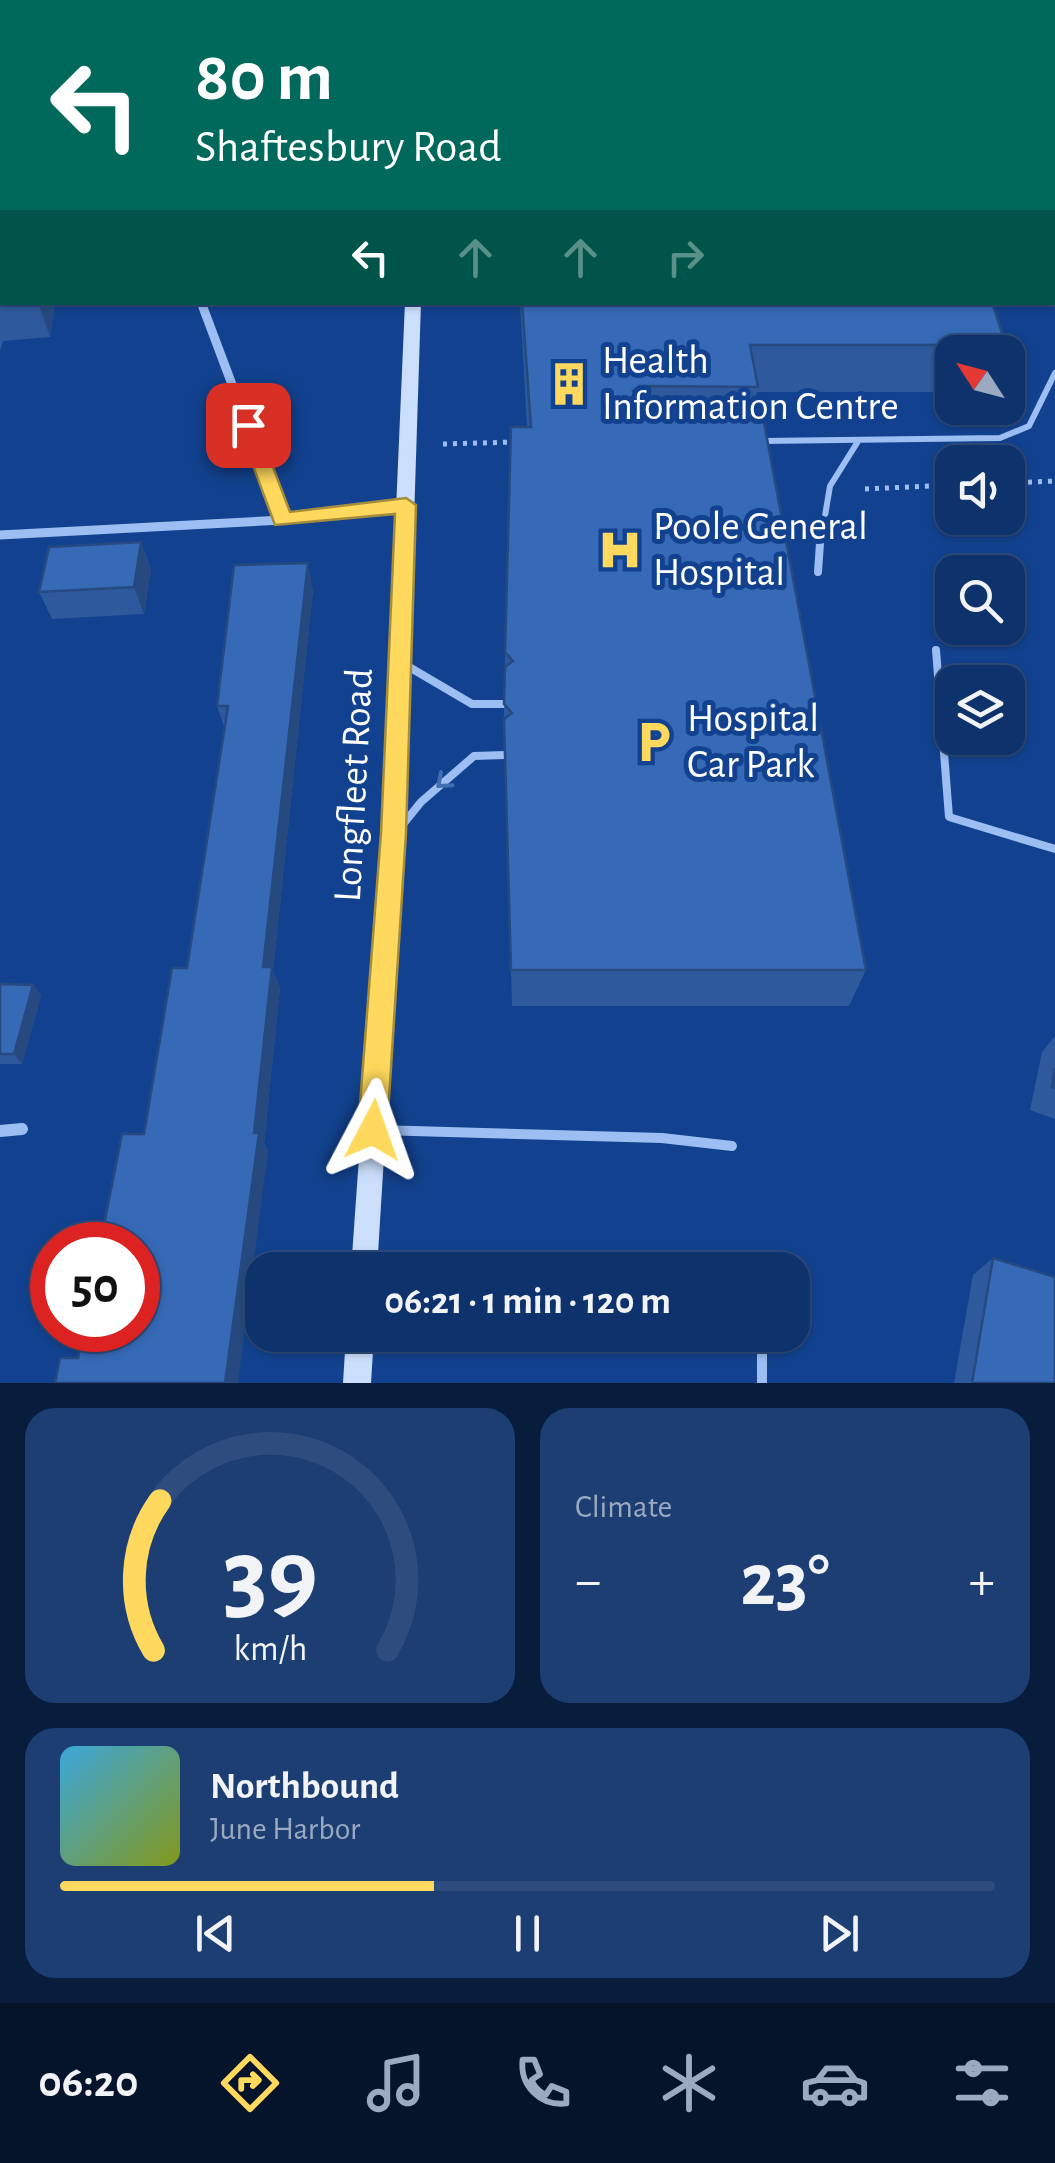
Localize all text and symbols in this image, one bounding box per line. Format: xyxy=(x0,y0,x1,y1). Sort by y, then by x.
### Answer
icon: left xyxy=(30,40,160,170)
text: 80 m xyxy=(195,43,333,113)
text: Shaftesbury Road xyxy=(195,125,502,170)
icon: left xyxy=(343,230,398,285)
icon: ahead xyxy=(448,230,503,285)
icon: ahead xyxy=(553,230,608,285)
icon: right xyxy=(658,230,713,285)
north arrow xyxy=(935,335,1025,425)
map controls xyxy=(935,335,1025,755)
place label: Health Information Centre xyxy=(602,341,899,427)
building icon: Health Information Centre xyxy=(545,360,593,408)
pin xyxy=(206,383,291,468)
icon: arrive xyxy=(221,398,276,453)
button: sound xyxy=(935,445,1025,535)
place label: Poole General Hospital xyxy=(653,507,868,593)
hospital icon: Poole General Hospital xyxy=(596,526,644,574)
button: search xyxy=(935,555,1025,645)
button: layers xyxy=(935,665,1025,755)
street label: Longfleet Road xyxy=(328,667,380,903)
place label: Hospital Car Park xyxy=(687,699,819,785)
parking icon: Hospital Car Park xyxy=(630,718,678,766)
one-way arrow xyxy=(436,770,455,788)
position arrow xyxy=(321,1078,425,1182)
speed limit sign: 50 xyxy=(30,1222,160,1352)
text: 06:21 · 1 min · 120 m xyxy=(384,1283,671,1321)
text: Climate xyxy=(575,1491,672,1523)
text: 39 xyxy=(222,1525,318,1629)
text: 23° xyxy=(740,1544,830,1619)
text: − xyxy=(575,1554,601,1609)
text: + xyxy=(969,1554,995,1609)
text: km/h xyxy=(233,1631,307,1667)
text: Northbound xyxy=(210,1768,399,1806)
text: June Harbor xyxy=(210,1813,360,1845)
icon: previous xyxy=(188,1906,243,1961)
icon: pause xyxy=(500,1906,555,1961)
icon: next xyxy=(812,1906,867,1961)
icon: directions xyxy=(215,2048,285,2118)
icon: music xyxy=(361,2048,431,2118)
icon: phone xyxy=(508,2048,578,2118)
icon: climate xyxy=(654,2048,724,2118)
icon: car xyxy=(800,2048,870,2118)
icon: filters xyxy=(947,2048,1017,2118)
text: 06:20 xyxy=(38,2060,138,2105)

